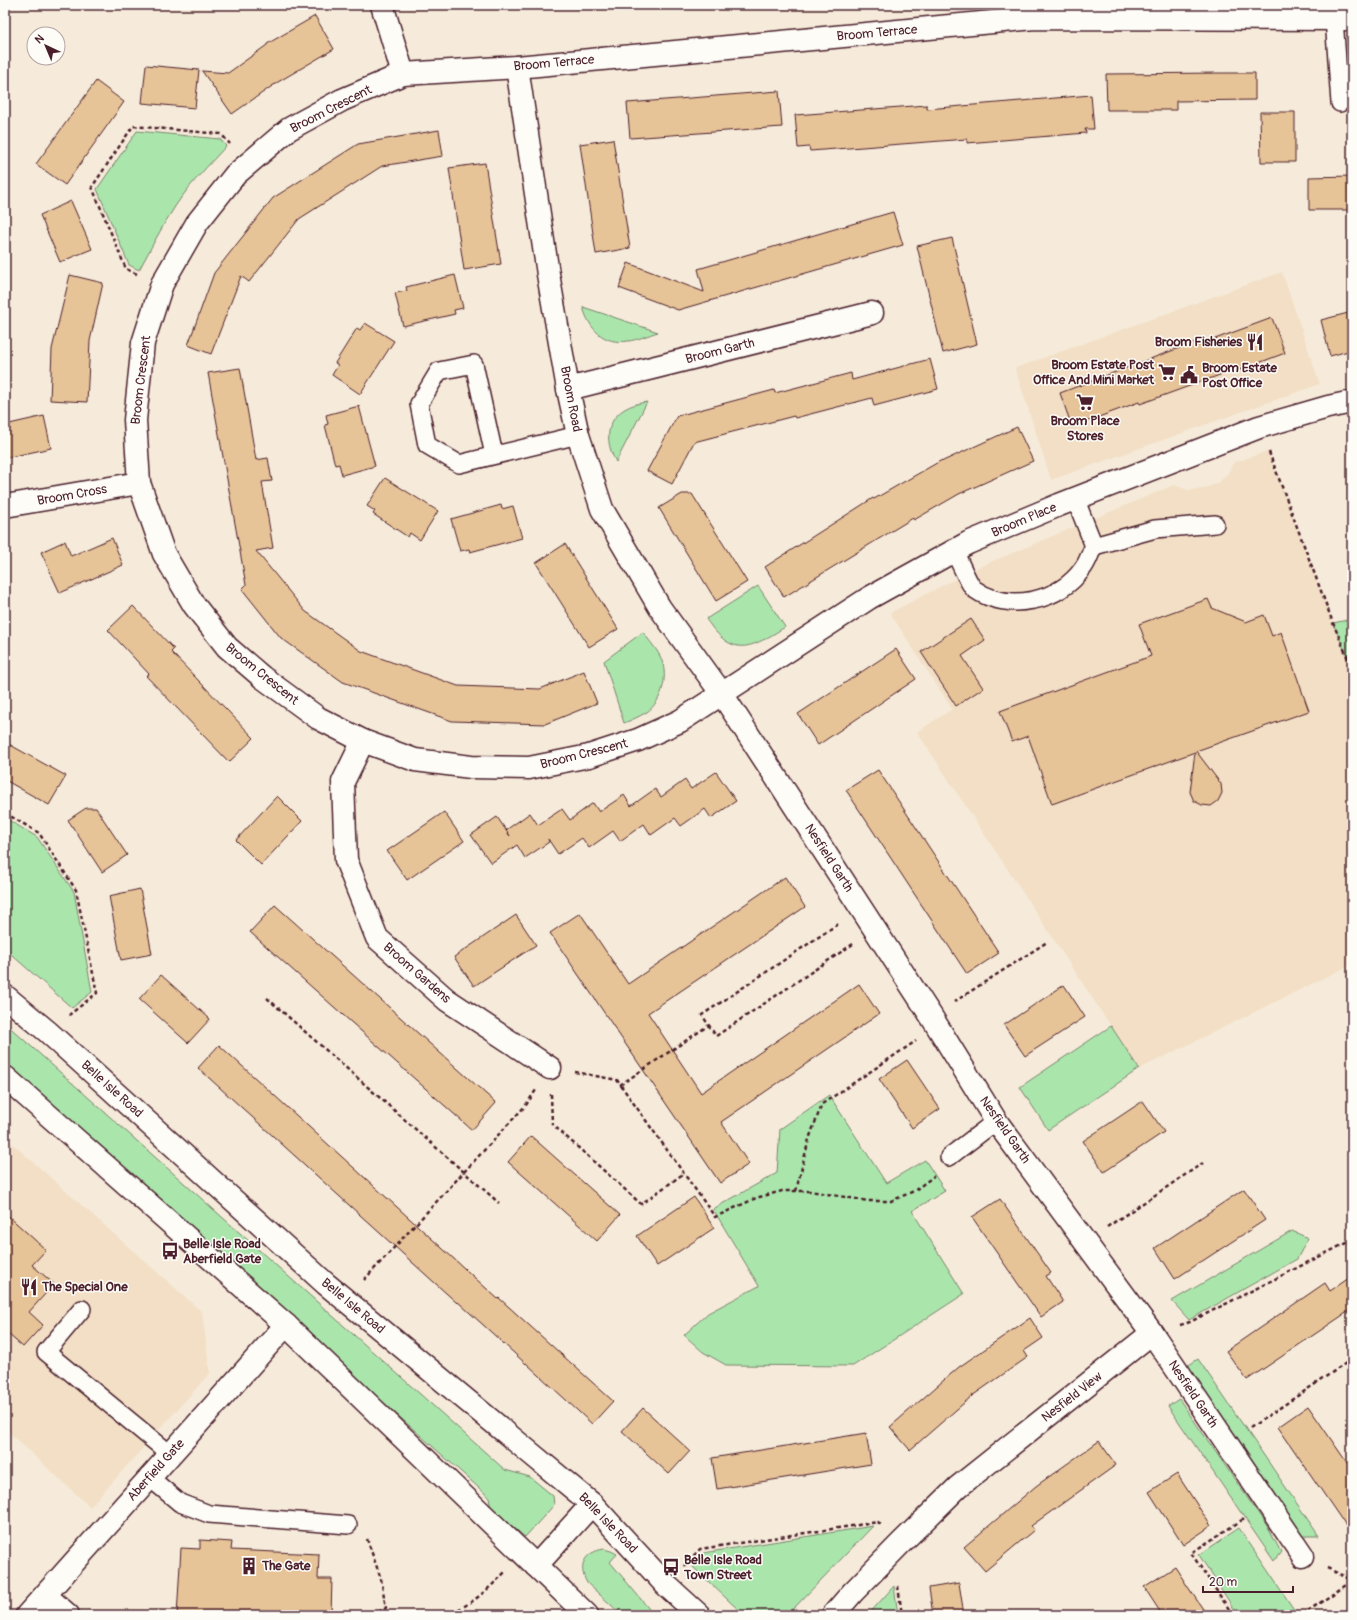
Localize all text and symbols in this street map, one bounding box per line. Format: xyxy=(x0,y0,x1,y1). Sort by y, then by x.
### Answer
street label: Broom Terrace xyxy=(836,21,919,44)
north arrow xyxy=(26,26,66,66)
text: N xyxy=(32,32,47,46)
street label: Broom Terrace xyxy=(513,51,596,74)
street label: Broom Crescent xyxy=(287,81,375,136)
restaurant icon: Broom Fisheries xyxy=(1245,332,1265,352)
street label: Broom Crescent xyxy=(128,334,154,425)
place label: Broom Fisheries xyxy=(1155,334,1242,350)
street label: Broom Garth xyxy=(684,335,756,367)
place label: Broom Estate Post Office And Mini Market xyxy=(1033,357,1155,388)
place label: Broom Estate Post Office xyxy=(1202,360,1277,391)
supermarket icon: Broom Estate Post Office And Mini Market xyxy=(1157,362,1177,382)
street label: Broom Road xyxy=(557,365,585,433)
public building icon: Broom Estate Post Office xyxy=(1179,365,1199,385)
supermarket icon: Broom Place Stores xyxy=(1075,392,1095,412)
place label: Broom Place Stores xyxy=(1050,413,1120,444)
street label: Broom Cross xyxy=(36,481,108,509)
street label: Broom Place xyxy=(989,499,1059,541)
street label: Broom Crescent xyxy=(222,640,302,709)
street label: Broom Crescent xyxy=(539,735,630,773)
street label: Nesfield Garth xyxy=(801,821,857,895)
street label: Broom Gardens xyxy=(380,939,454,1007)
street label: Belle Isle Road xyxy=(78,1057,146,1121)
street label: Nesfield Garth xyxy=(976,1093,1034,1167)
place label: Belle Isle Road Aberfield Gate xyxy=(183,1236,262,1267)
bus stop icon: Belle Isle Road Aberfield Gate xyxy=(160,1241,180,1261)
street label: Belle Isle Road xyxy=(318,1275,388,1337)
restaurant icon: The Special One xyxy=(19,1277,39,1297)
place label: The Special One xyxy=(41,1279,128,1295)
street label: Nesfield Garth xyxy=(1165,1357,1221,1431)
street label: Nesfield View xyxy=(1038,1368,1106,1426)
street label: Aberfield Gate xyxy=(124,1435,188,1504)
street label: Belle Isle Road xyxy=(575,1489,641,1557)
place label: Belle Isle Road Town Street xyxy=(683,1552,762,1583)
building icon: The Gate xyxy=(239,1556,259,1576)
bus stop icon: Belle Isle Road Town Street xyxy=(661,1557,681,1577)
place label: The Gate xyxy=(261,1558,311,1574)
scale bar xyxy=(1203,1568,1293,1594)
text: 20 m xyxy=(1209,1575,1238,1590)

